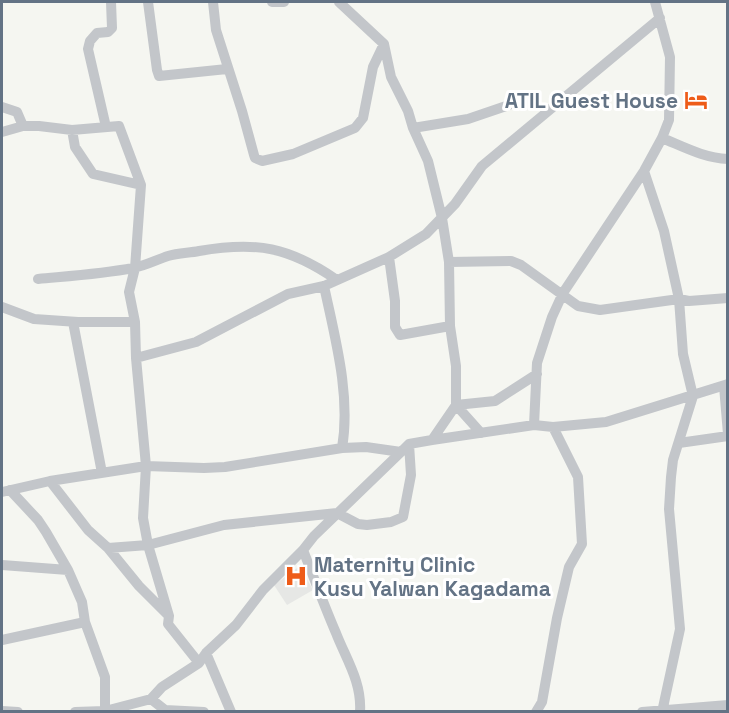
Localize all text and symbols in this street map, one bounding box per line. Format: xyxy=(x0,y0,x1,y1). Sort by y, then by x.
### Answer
place label: ATIL Guest House xyxy=(505,87,678,114)
hotel icon: ATIL Guest House xyxy=(683,87,709,113)
place label: Maternity Clinic Kusu Yalwan Kagadama xyxy=(314,551,551,602)
hospital icon: Maternity Clinic Kusu Yalwan Kagadama xyxy=(283,563,309,589)

